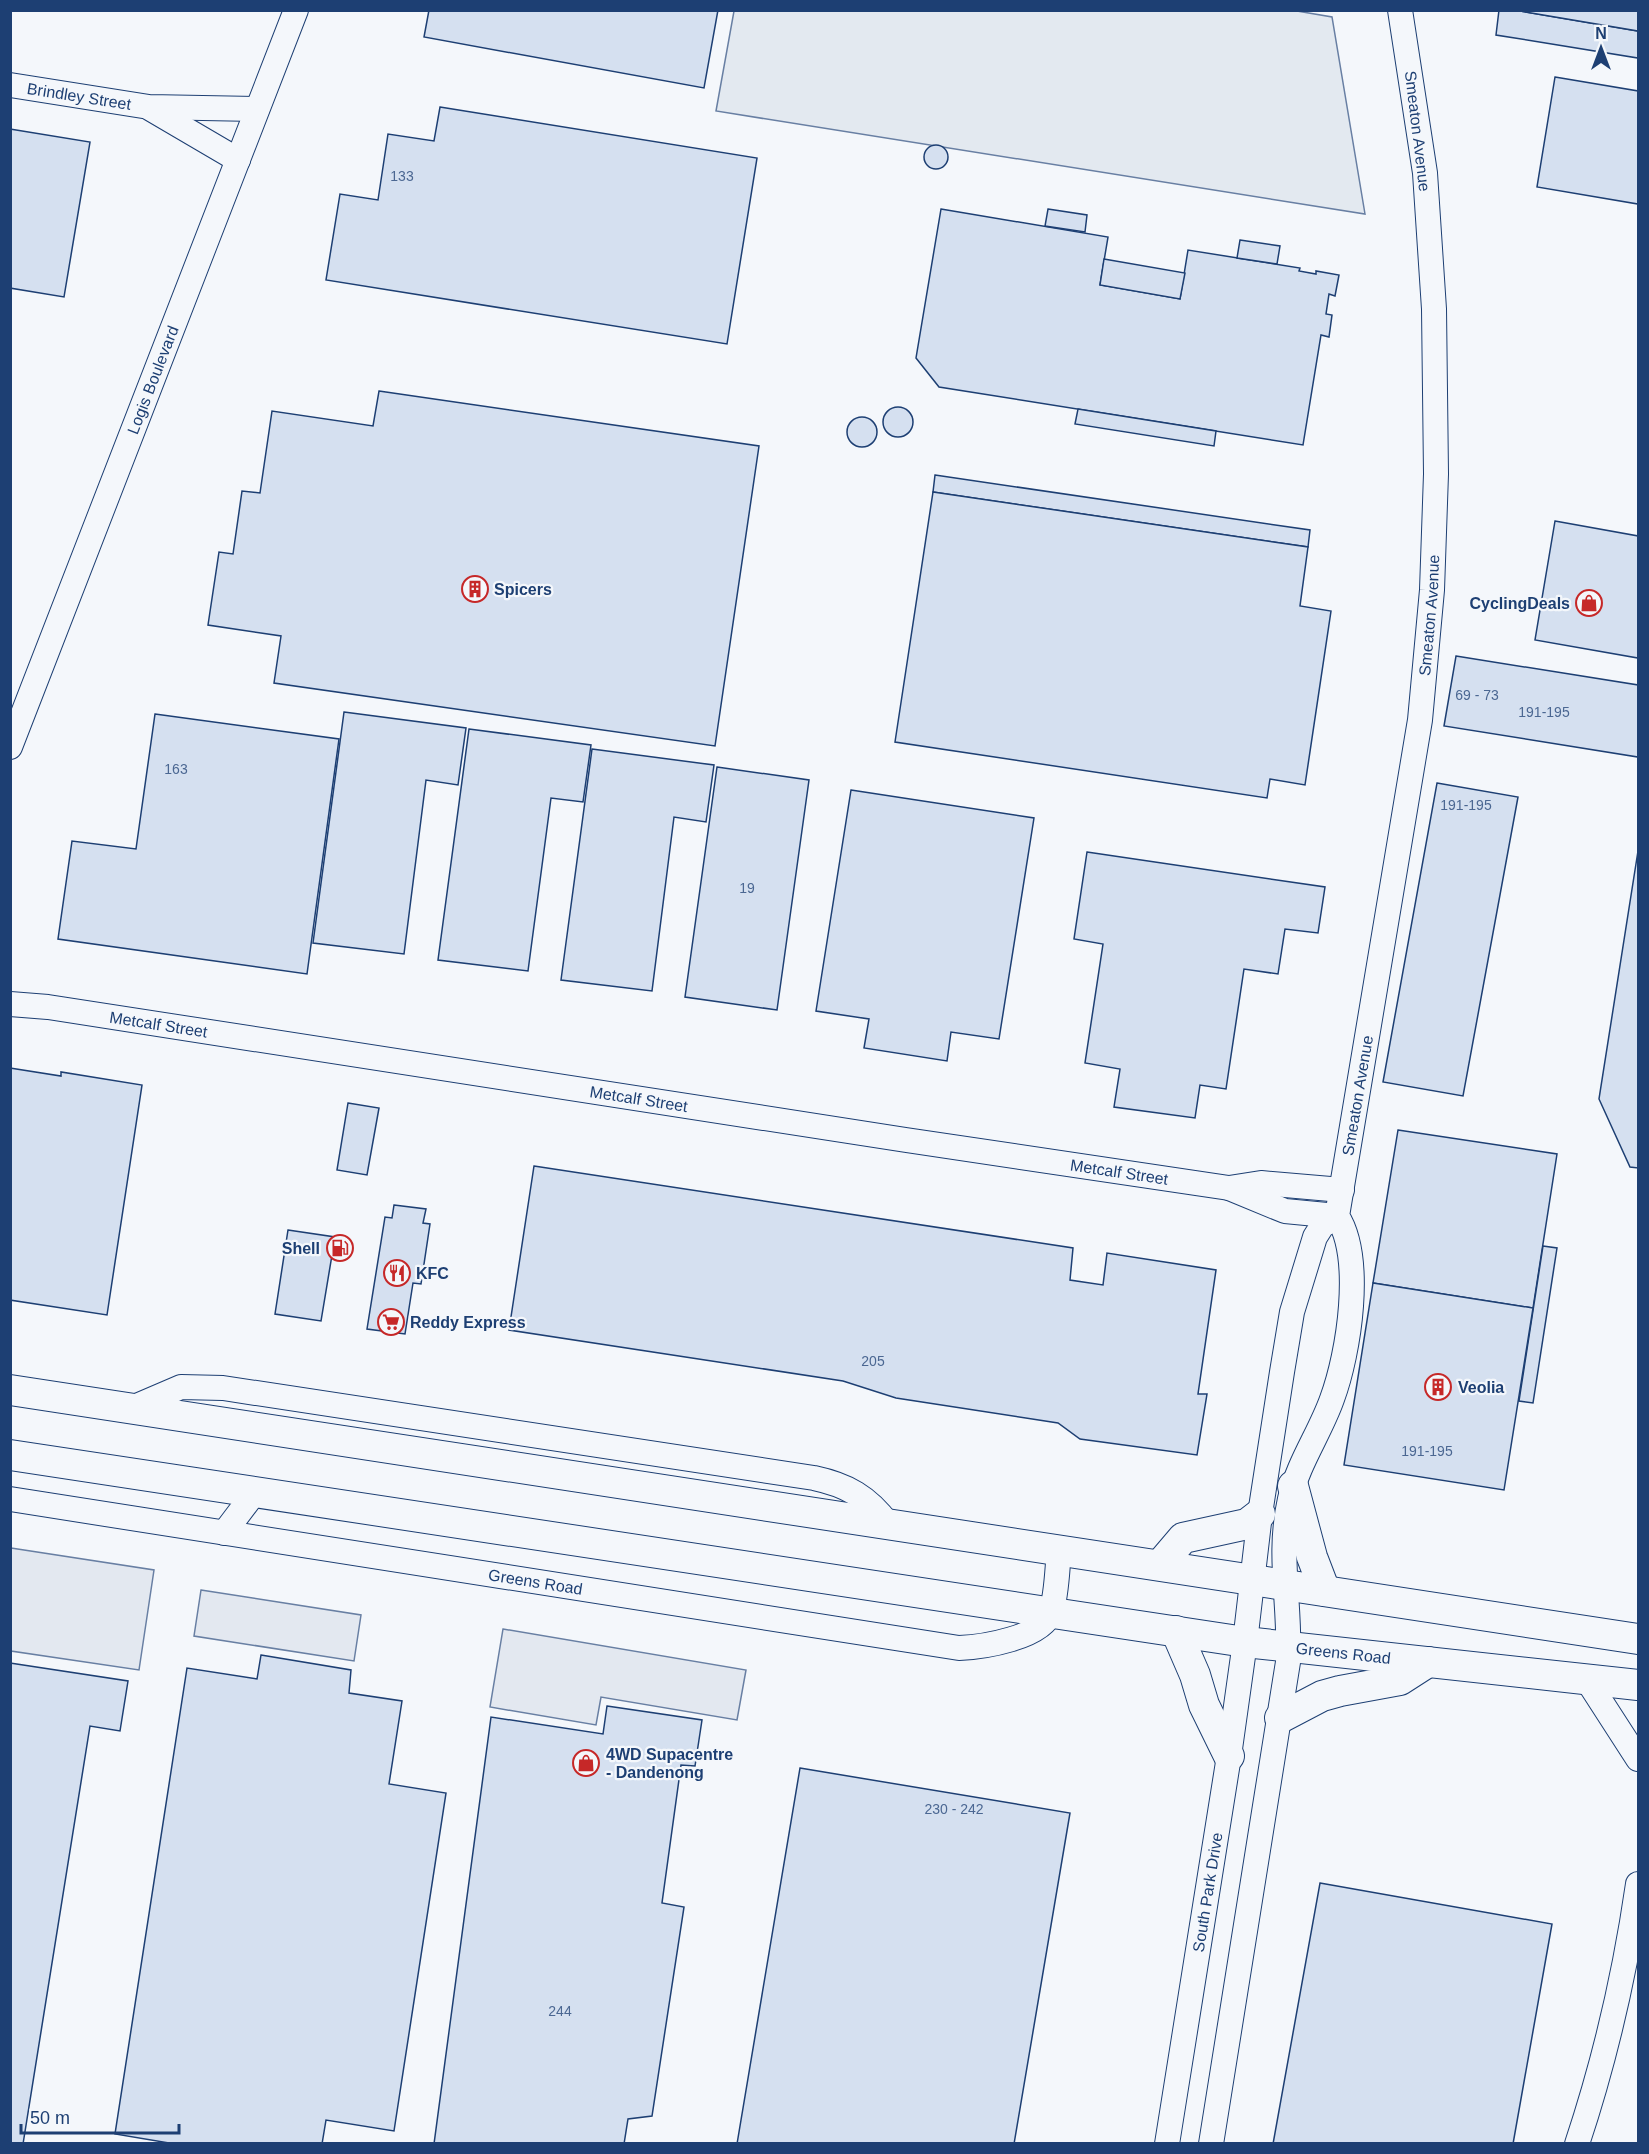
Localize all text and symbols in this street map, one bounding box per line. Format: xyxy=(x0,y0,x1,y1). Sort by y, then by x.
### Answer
north arrow xyxy=(1571,18,1631,78)
text: N xyxy=(1595,25,1607,42)
street label: Smeaton Avenue xyxy=(1402,70,1433,193)
street label: Brindley Street xyxy=(26,80,133,113)
house number: 133 xyxy=(390,168,414,184)
street label: Logis Boulevard xyxy=(124,323,182,436)
street label: Smeaton Avenue xyxy=(1416,554,1442,677)
building icon: Spicers xyxy=(460,574,490,604)
place label: Spicers xyxy=(494,581,552,598)
shop icon: CyclingDeals xyxy=(1574,588,1604,618)
place label: CyclingDeals xyxy=(1470,595,1570,612)
house number: 69 - 73 xyxy=(1455,687,1499,703)
house number: 191-195 xyxy=(1518,704,1570,720)
house number: 163 xyxy=(164,761,188,777)
house number: 191-195 xyxy=(1440,797,1492,813)
house number: 19 xyxy=(739,880,755,896)
street label: Metcalf Street xyxy=(108,1009,209,1041)
street label: Smeaton Avenue xyxy=(1339,1034,1376,1157)
street label: Metcalf Street xyxy=(589,1083,689,1115)
street label: Metcalf Street xyxy=(1069,1157,1170,1188)
fuel station icon: Shell xyxy=(325,1233,355,1263)
place label: Shell xyxy=(282,1240,320,1257)
restaurant icon: KFC xyxy=(382,1258,412,1288)
place label: KFC xyxy=(416,1265,449,1282)
supermarket icon: Reddy Express xyxy=(376,1307,406,1337)
place label: Reddy Express xyxy=(410,1314,526,1331)
house number: 205 xyxy=(861,1353,885,1369)
building icon: Veolia xyxy=(1423,1372,1453,1402)
place label: Veolia xyxy=(1458,1379,1504,1396)
house number: 191-195 xyxy=(1401,1443,1453,1459)
street label: Greens Road xyxy=(487,1566,584,1598)
street label: Greens Road xyxy=(1295,1640,1392,1667)
place label: 4WD Supacentre - Dandenong xyxy=(606,1746,733,1781)
shop icon: 4WD Supacentre - Dandenong xyxy=(571,1748,601,1778)
house number: 230 - 242 xyxy=(924,1801,984,1817)
street label: South Park Drive xyxy=(1190,1831,1226,1953)
house number: 244 xyxy=(548,2003,572,2019)
scale bar xyxy=(21,2097,178,2135)
text: 50 m xyxy=(30,2108,70,2128)

